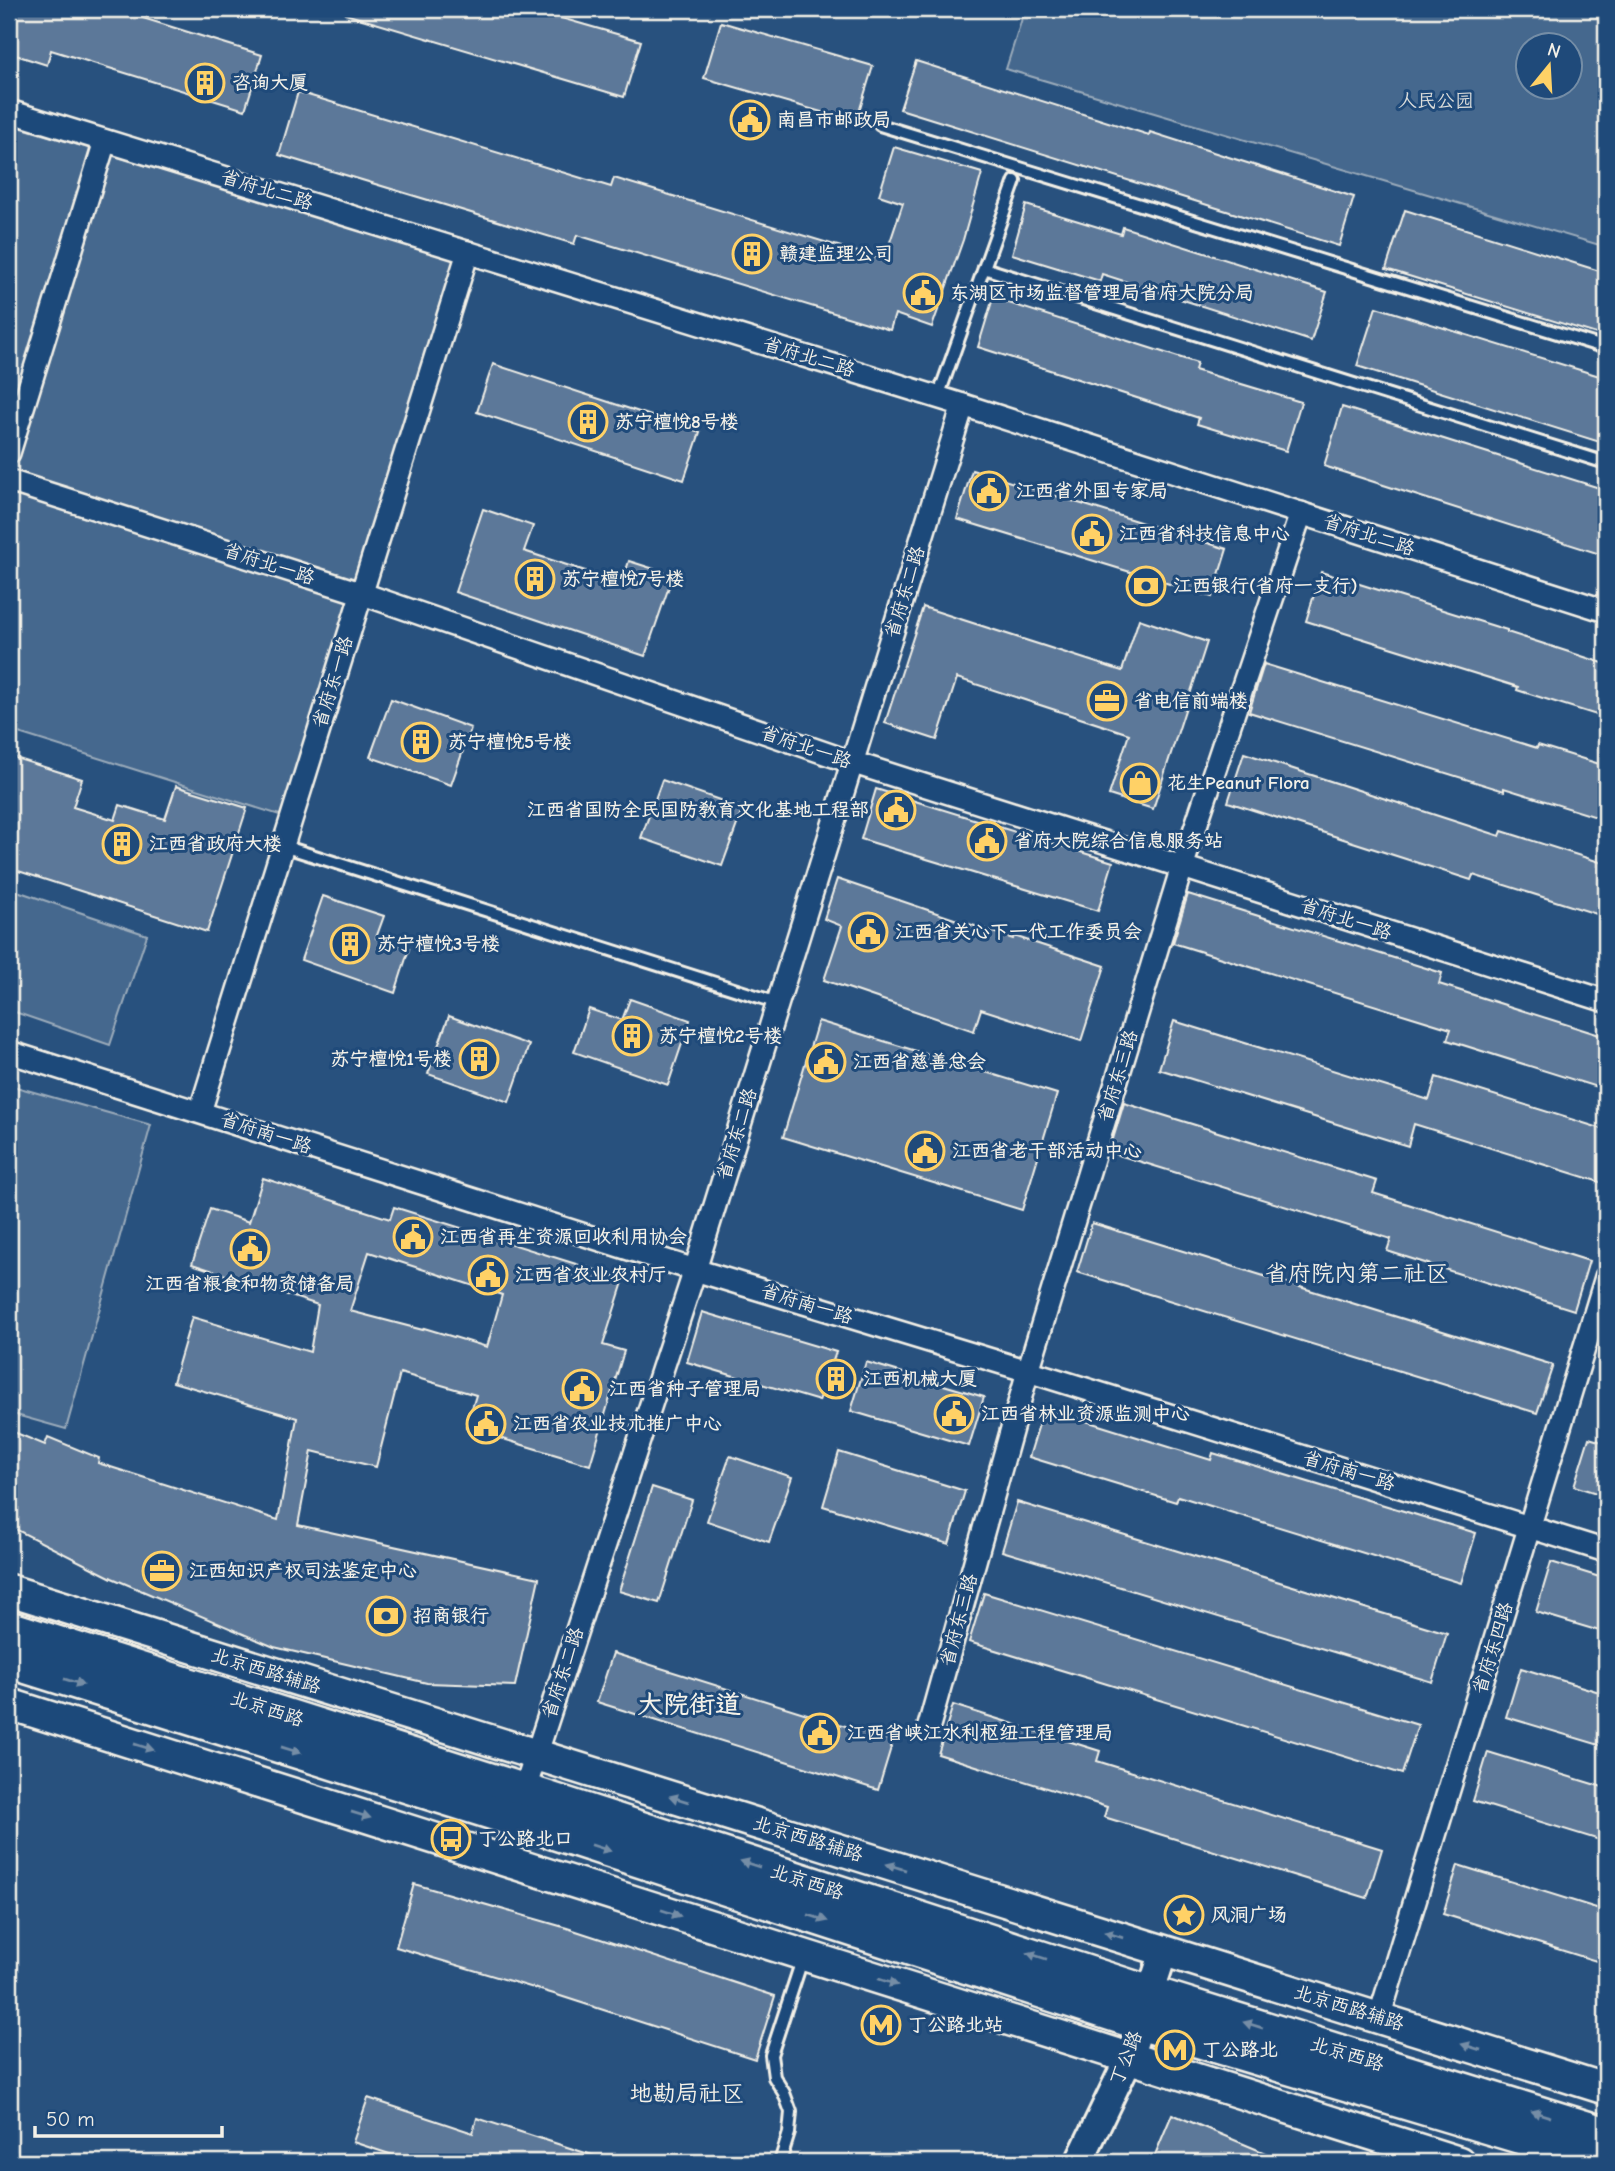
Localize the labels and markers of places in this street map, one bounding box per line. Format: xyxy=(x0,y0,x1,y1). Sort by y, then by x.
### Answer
building icon: 咨询大厦 xyxy=(184,62,226,104)
place label: 咨询大厦 xyxy=(232,72,308,94)
public building icon: 南昌市邮政局 xyxy=(729,99,771,141)
place label: 南昌市邮政局 xyxy=(777,109,891,131)
building icon: 赣建监理公司 xyxy=(731,233,773,275)
place label: 赣建监理公司 xyxy=(779,243,893,265)
public building icon: 东湖区市场监督管理局省府大院分局 xyxy=(902,272,944,314)
place label: 东湖区市场监督管理局省府大院分局 xyxy=(950,282,1254,304)
building icon: 苏宁檀悦8号楼 xyxy=(567,401,609,443)
place label: 苏宁檀悦8号楼 xyxy=(615,411,739,433)
public building icon: 江西省外国专家局 xyxy=(968,470,1010,512)
place label: 江西省外国专家局 xyxy=(1016,480,1168,502)
public building icon: 江西省科技信息中心 xyxy=(1071,513,1113,555)
place label: 江西省科技信息中心 xyxy=(1119,523,1290,545)
building icon: 苏宁檀悦7号楼 xyxy=(514,558,556,600)
bank icon: 江西银行(省府一支行) xyxy=(1125,565,1167,607)
place label: 苏宁檀悦7号楼 xyxy=(562,568,685,590)
place label: 江西银行(省府一支行) xyxy=(1173,575,1358,597)
office icon: 省电信前端楼 xyxy=(1086,680,1128,722)
place label: 省电信前端楼 xyxy=(1134,690,1248,712)
building icon: 苏宁檀悦5号楼 xyxy=(400,721,442,763)
place label: 苏宁檀悦5号楼 xyxy=(448,731,572,753)
shop icon: 花生Peanut Flora xyxy=(1119,762,1161,804)
place label: 花生Peanut Flora xyxy=(1167,772,1310,794)
public building icon: 江西省国防全民国防教育文化基地工程部 xyxy=(875,789,917,831)
place label: 江西省国防全民国防教育文化基地工程部 xyxy=(527,799,869,821)
public building icon: 省府大院综合信息服务站 xyxy=(966,820,1008,862)
building icon: 江西省政府大楼 xyxy=(101,823,143,865)
place label: 省府大院综合信息服务站 xyxy=(1014,830,1223,852)
place label: 江西省政府大楼 xyxy=(149,833,282,855)
public building icon: 江西省关心下一代工作委员会 xyxy=(847,911,889,953)
place label: 江西省关心下一代工作委员会 xyxy=(895,921,1142,943)
building icon: 苏宁檀悦3号楼 xyxy=(329,923,371,965)
place label: 苏宁檀悦3号楼 xyxy=(377,933,500,955)
building icon: 苏宁檀悦2号楼 xyxy=(611,1015,653,1057)
place label: 苏宁檀悦2号楼 xyxy=(659,1025,782,1047)
building icon: 苏宁檀悦1号楼 xyxy=(458,1038,500,1080)
public building icon: 江西省慈善总会 xyxy=(805,1041,847,1083)
place label: 苏宁檀悦1号楼 xyxy=(331,1048,452,1070)
place label: 江西省慈善总会 xyxy=(853,1051,986,1073)
public building icon: 江西省老干部活动中心 xyxy=(904,1130,946,1172)
place label: 江西省老干部活动中心 xyxy=(952,1140,1142,1162)
public building icon: 江西省再生资源回收利用协会 xyxy=(392,1216,434,1258)
place label: 江西省再生资源回收利用协会 xyxy=(440,1226,687,1248)
public building icon: 江西省粮食和物资储备局 xyxy=(229,1228,271,1270)
public building icon: 江西省农业农村厅 xyxy=(467,1254,509,1296)
place label: 江西省农业农村厅 xyxy=(515,1264,667,1286)
place label: 江西省粮食和物资储备局 xyxy=(145,1273,355,1295)
building icon: 江西机械大厦 xyxy=(815,1358,857,1400)
public building icon: 江西省种子管理局 xyxy=(561,1368,603,1410)
place label: 江西机械大厦 xyxy=(863,1368,977,1390)
place label: 江西省种子管理局 xyxy=(609,1378,761,1400)
public building icon: 江西省林业资源监测中心 xyxy=(933,1393,975,1435)
public building icon: 江西省农业技术推广中心 xyxy=(465,1403,507,1445)
place label: 江西省林业资源监测中心 xyxy=(981,1403,1190,1425)
place label: 江西省农业技术推广中心 xyxy=(513,1413,722,1435)
office icon: 江西知识产权司法鉴定中心 xyxy=(141,1550,183,1592)
place label: 江西知识产权司法鉴定中心 xyxy=(189,1560,417,1582)
bank icon: 招商银行 xyxy=(365,1595,407,1637)
place label: 招商银行 xyxy=(413,1605,489,1627)
public building icon: 江西省峡江水利枢纽工程管理局 xyxy=(799,1712,841,1754)
place label: 江西省峡江水利枢纽工程管理局 xyxy=(847,1722,1113,1744)
bus stop icon: 丁公路北口 xyxy=(430,1818,472,1860)
place label: 丁公路北口 xyxy=(478,1828,573,1850)
place icon: 风洞广场 xyxy=(1163,1894,1205,1936)
place label: 风洞广场 xyxy=(1211,1904,1287,1926)
metro station icon: 丁公路北站 xyxy=(860,2004,902,2046)
place label: 丁公路北站 xyxy=(908,2014,1003,2036)
metro station icon: 丁公路北 xyxy=(1154,2029,1196,2071)
place label: 丁公路北 xyxy=(1202,2039,1278,2061)

